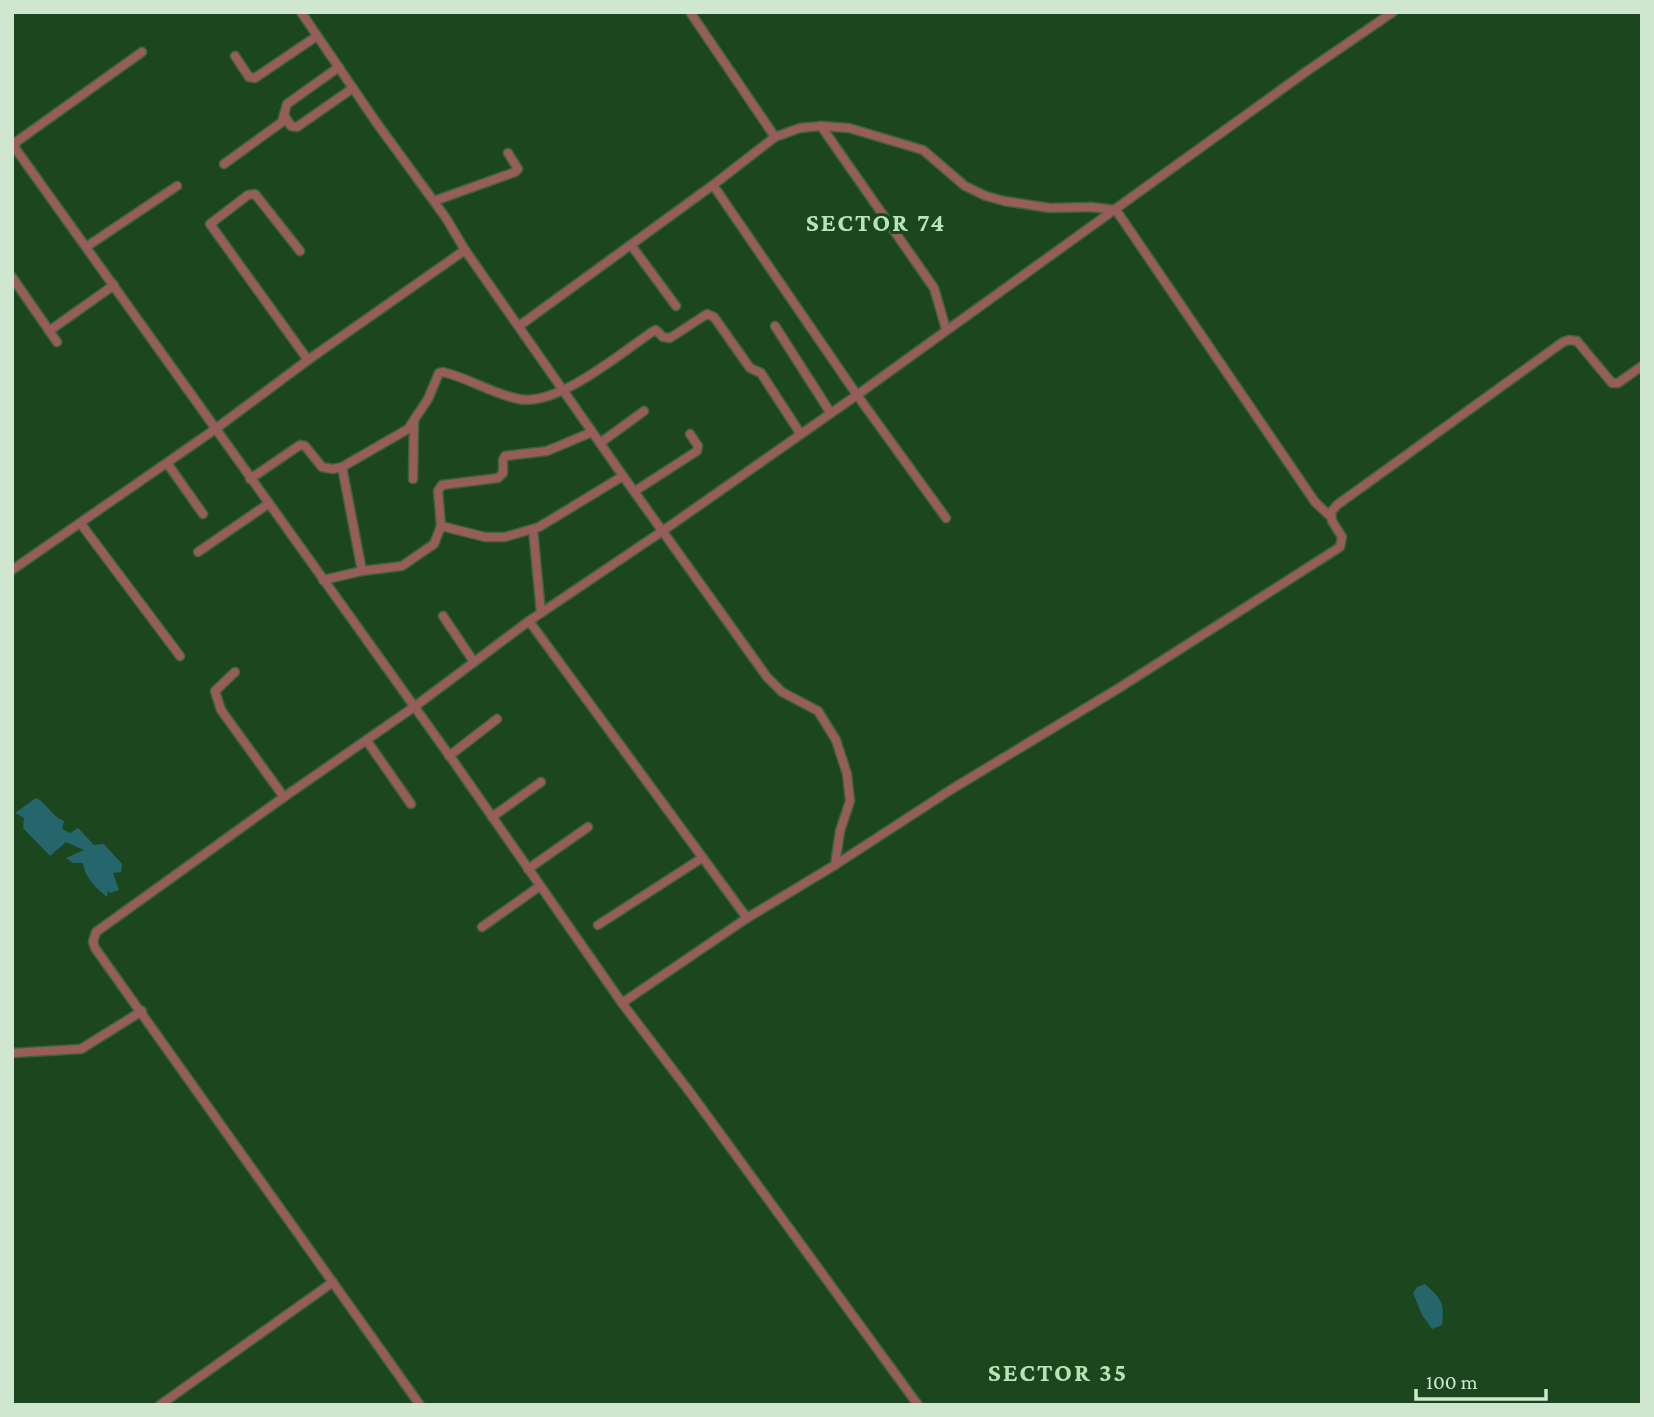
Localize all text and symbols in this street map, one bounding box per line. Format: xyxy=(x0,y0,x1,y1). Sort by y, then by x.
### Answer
district label: SECTOR 74 xyxy=(806,208,946,237)
district label: SECTOR 35 xyxy=(988,1358,1128,1387)
scale bar xyxy=(1416,1358,1546,1402)
text: 100 m xyxy=(1426,1370,1478,1394)

